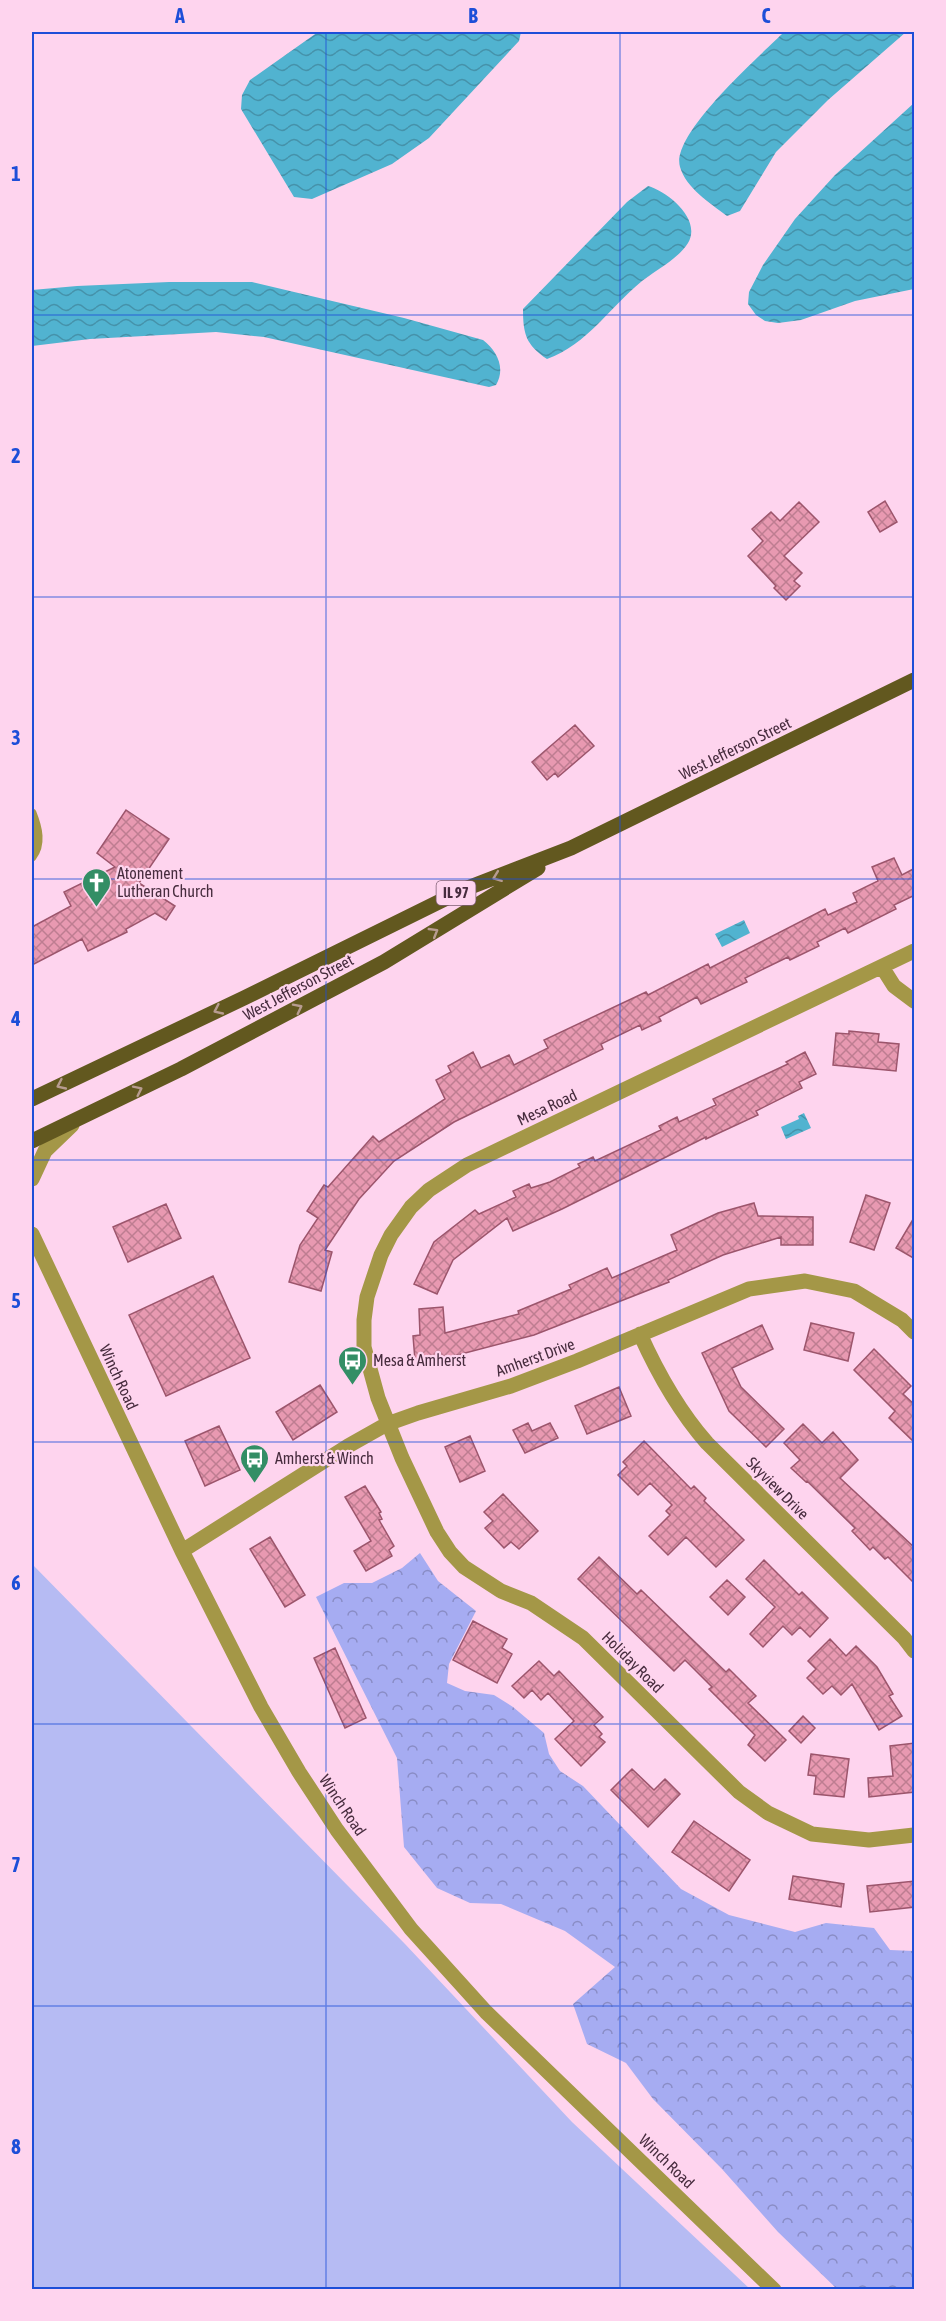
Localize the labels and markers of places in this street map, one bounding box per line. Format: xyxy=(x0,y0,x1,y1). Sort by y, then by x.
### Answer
place label: Atonement Lutheran Church xyxy=(117,864,213,900)
church icon: Atonement Lutheran Church xyxy=(80,866,112,908)
bus stop icon: Mesa & Amherst xyxy=(336,1344,368,1386)
place label: Mesa & Amherst xyxy=(373,1351,467,1369)
bus stop icon: Amherst & Winch xyxy=(238,1442,270,1484)
place label: Amherst & Winch xyxy=(275,1449,374,1467)

